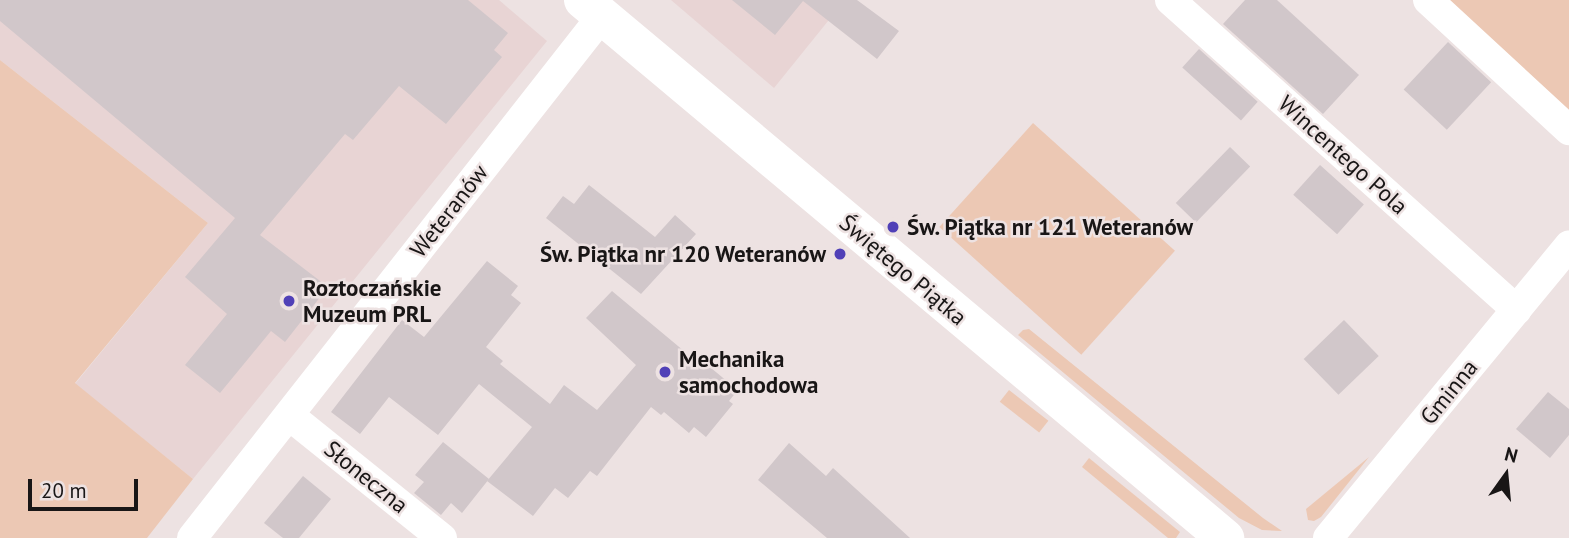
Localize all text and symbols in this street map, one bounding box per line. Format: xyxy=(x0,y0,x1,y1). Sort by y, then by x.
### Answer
street label: Wincentego Pola xyxy=(1273,90,1413,220)
street label: Weteranów xyxy=(404,159,494,263)
street label: Świętego Piątka xyxy=(834,209,972,331)
place label: Św. Piątka nr 121 Weteranów xyxy=(907,213,1195,241)
marker: Św. Piątka nr 121 Weteranów xyxy=(885,219,901,235)
place label: Św. Piątka nr 120 Weteranów xyxy=(538,240,826,268)
marker: Św. Piątka nr 120 Weteranów xyxy=(832,246,848,262)
place label: Roztoczańskie Muzeum PRL xyxy=(303,274,442,328)
marker: Roztoczańskie Muzeum PRL xyxy=(281,293,297,309)
place label: Mechanika samochodowa xyxy=(679,345,818,399)
street label: Gminna xyxy=(1415,354,1483,430)
marker: Mechanika samochodowa xyxy=(657,364,673,380)
street label: Słoneczna xyxy=(319,435,413,519)
north arrow xyxy=(1471,440,1541,510)
text: N xyxy=(1502,442,1521,468)
scale bar xyxy=(32,464,142,508)
text: 20 m xyxy=(41,477,87,504)

